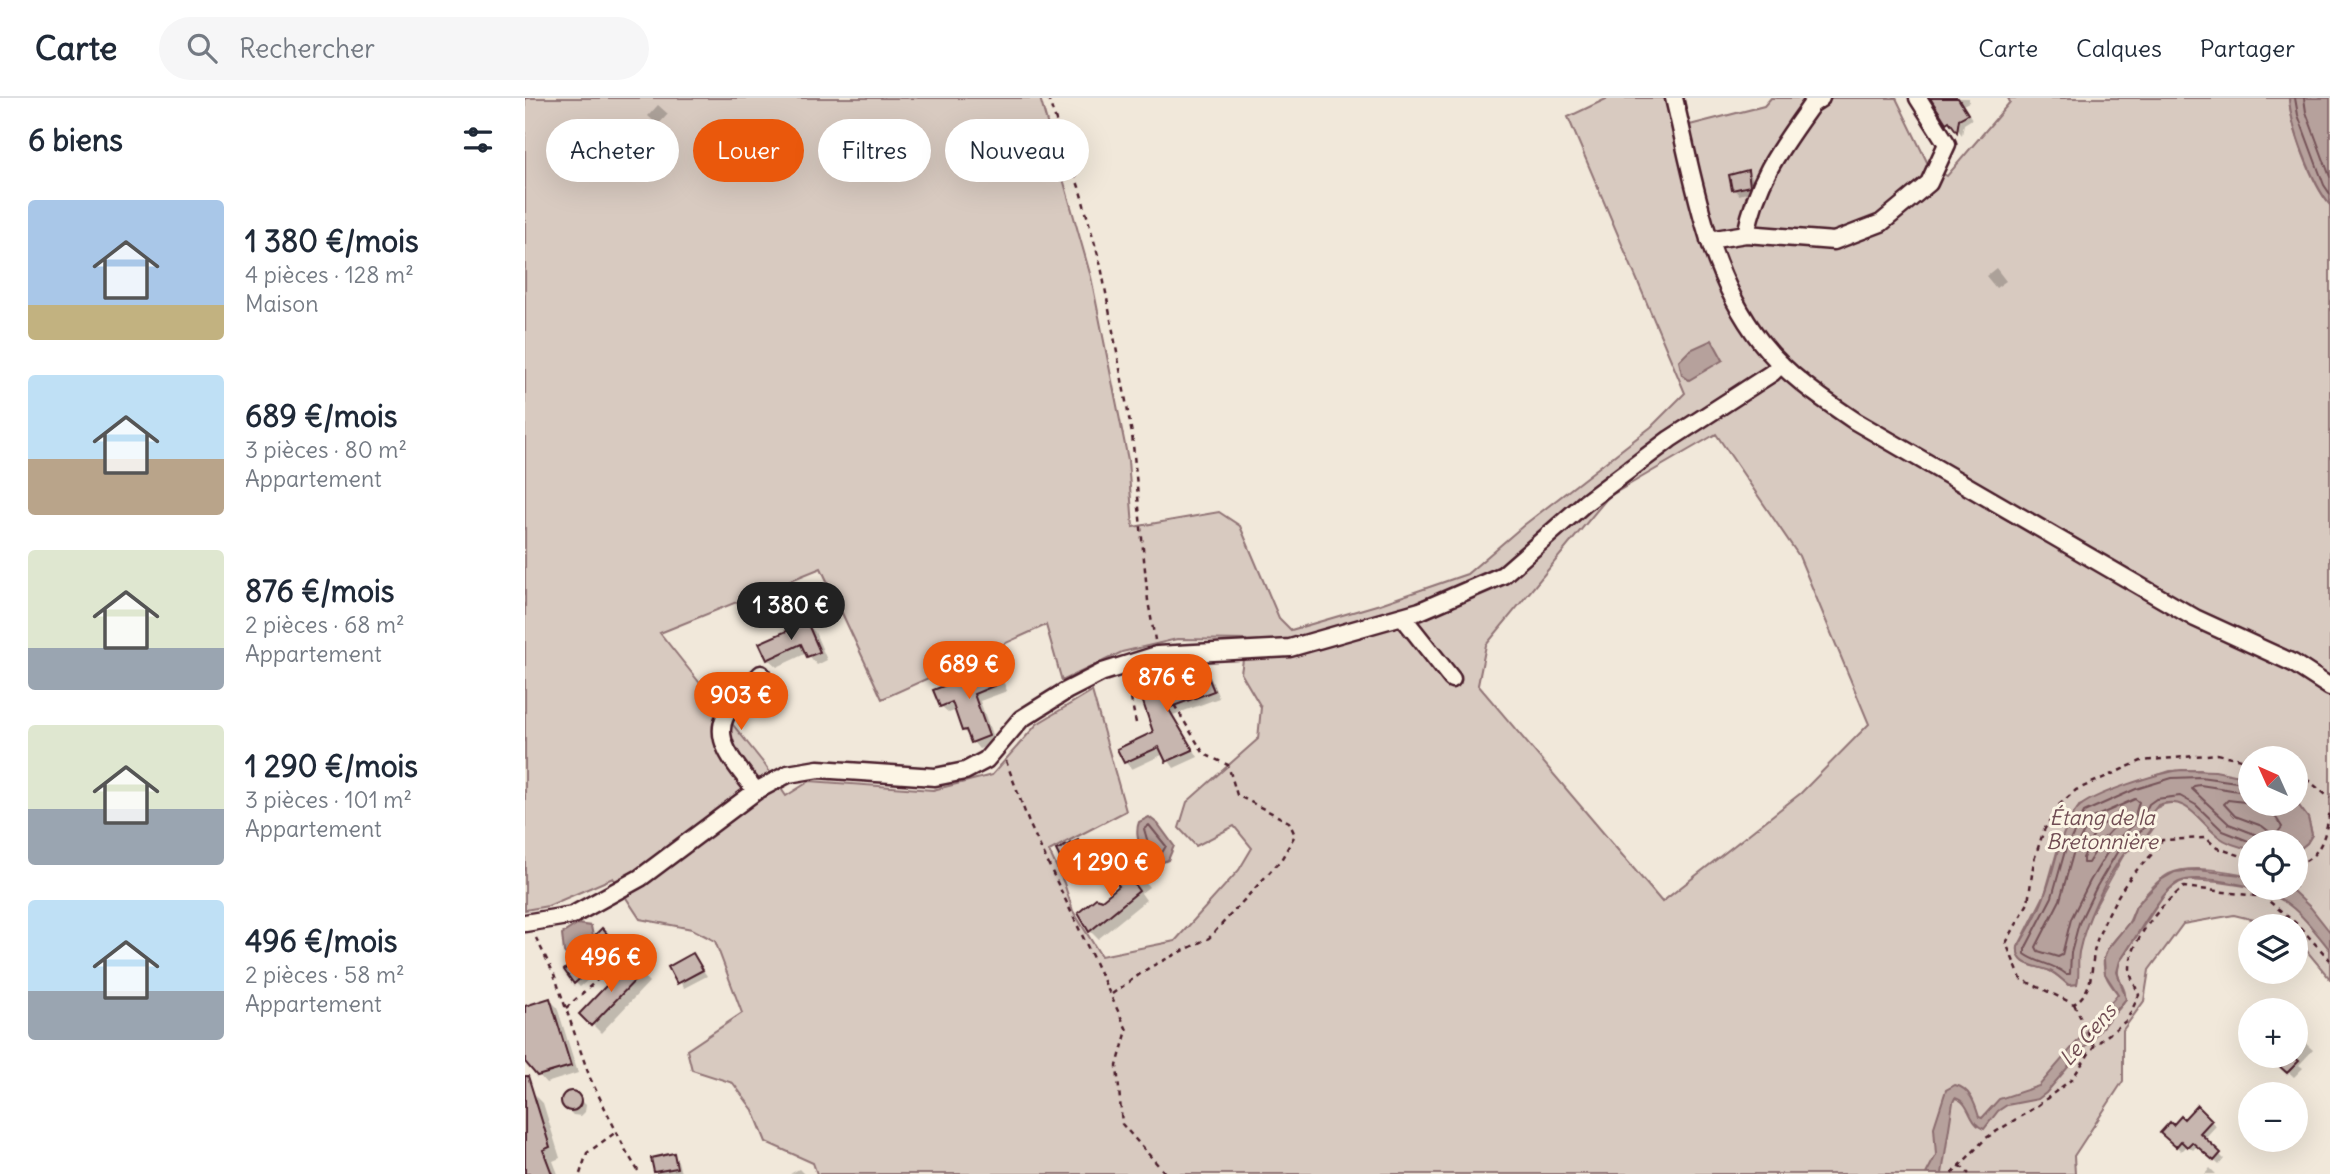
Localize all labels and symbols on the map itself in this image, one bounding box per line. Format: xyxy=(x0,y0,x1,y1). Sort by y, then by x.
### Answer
pin: 1 380 € xyxy=(726,582,856,642)
pin: 689 € xyxy=(920,642,1018,701)
pin: 876 € xyxy=(1118,654,1216,714)
pin: 903 € xyxy=(692,672,790,732)
north arrow xyxy=(2238,746,2308,816)
water label: Étang de la Bretonnière xyxy=(2046,804,2159,855)
pin: 1 290 € xyxy=(1046,840,1176,899)
pin: 496 € xyxy=(562,934,660,994)
water label: Le Cens xyxy=(2053,997,2123,1071)

